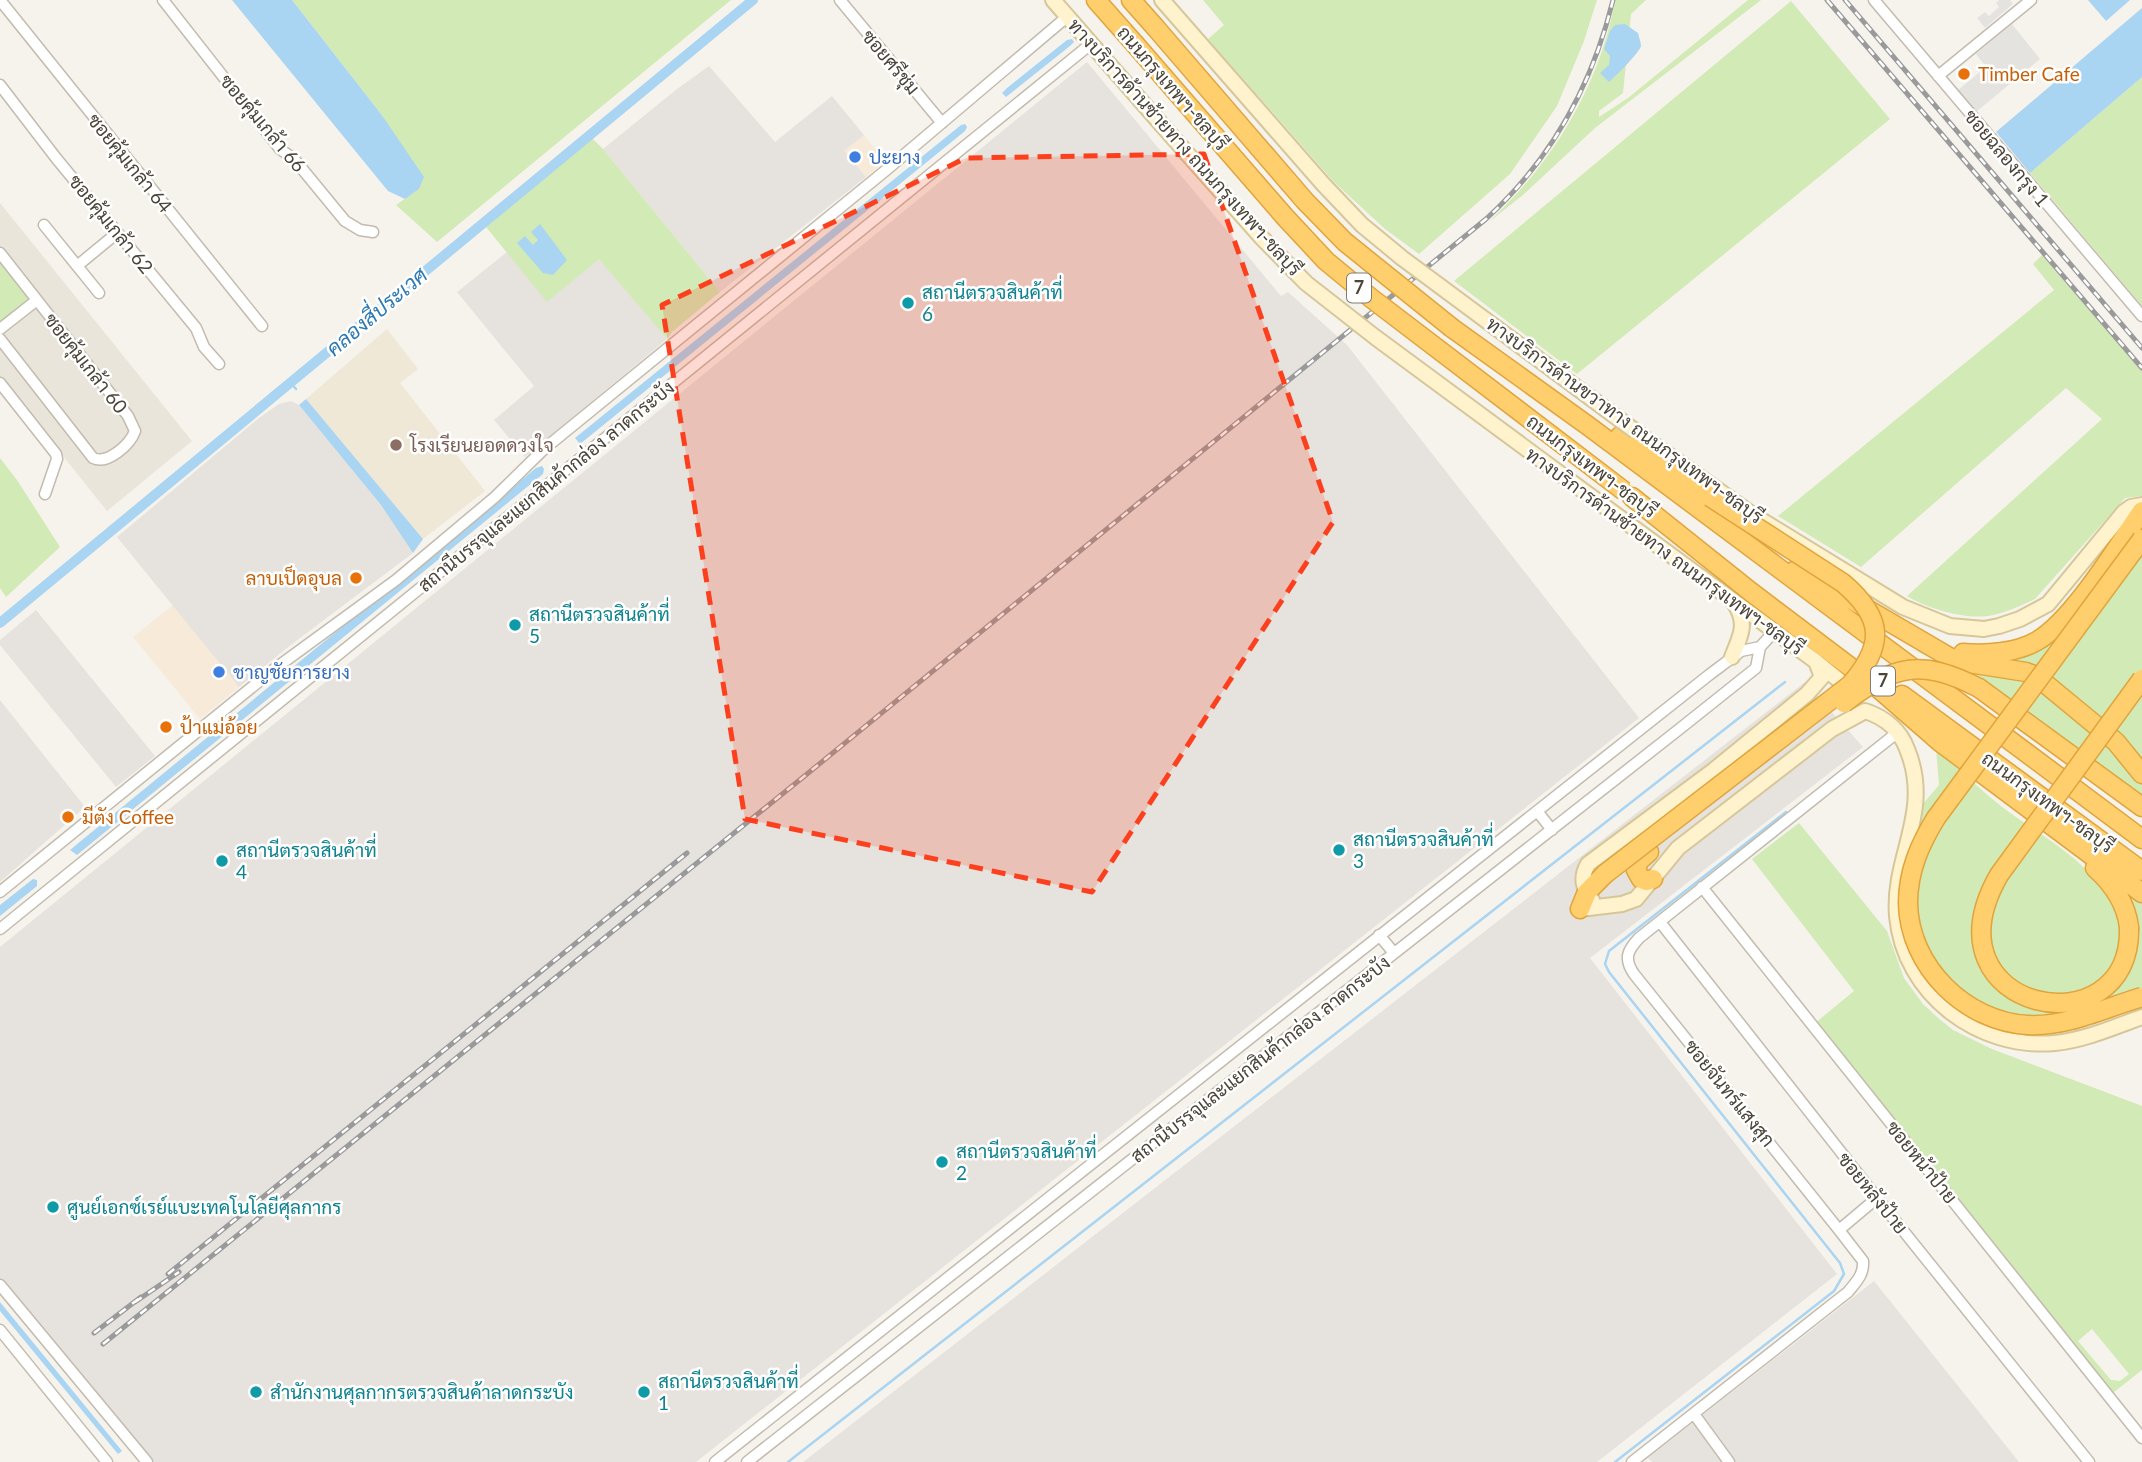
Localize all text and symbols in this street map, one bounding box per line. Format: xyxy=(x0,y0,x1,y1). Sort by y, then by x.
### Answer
street label: ทางบริการด้านซ้ายทาง ถนนกรุงเทพฯ-ชลบุรี xyxy=(1062,13,1307,281)
street label: ถนนกรุงเทพฯ-ชลบุรี xyxy=(1112,21,1234,156)
street label: ซอยศรีชุ่ม xyxy=(856,25,925,100)
place label: Timber Cafe xyxy=(1978,62,2080,85)
marker: Timber Cafe xyxy=(1956,66,1972,82)
street label: ซอยคุ้มเกล้า 66 xyxy=(214,69,311,178)
street label: ซอยฉลองกรุง 1 xyxy=(1958,104,2055,212)
street label: ซอยคุ้มเกล้า 64 xyxy=(82,108,177,218)
place label: ปะยาง xyxy=(869,145,920,168)
marker: ปะยาง xyxy=(847,149,863,165)
street label: ซอยคุ้มเกล้า 62 xyxy=(63,169,158,279)
water label: คลองสี่ประเวศ xyxy=(317,257,432,360)
road number: 7 xyxy=(1347,274,1371,302)
place label: สถานีตรวจสินค้าที่ 6 xyxy=(922,275,1063,325)
marker: สถานีตรวจสินค้าที่ 6 xyxy=(900,295,916,311)
street label: ซอยคุ้มเกล้า 60 xyxy=(39,308,133,419)
street label: ทางบริการด้านขวาทาง ถนนกรุงเทพฯ-ชลบุรี xyxy=(1482,312,1768,528)
street label: สถานีบรรจุและแยกสินค้ากล่อง ลาดกระบัง xyxy=(413,375,680,598)
street label: ถนนกรุงเทพฯ-ชลบุรี xyxy=(1522,410,1662,522)
place label: โรงเรียนยอดดวงใจ xyxy=(409,433,554,456)
marker: โรงเรียนยอดดวงใจ xyxy=(388,437,404,453)
street label: ทางบริการด้านซ้ายทาง ถนนกรุงเทพฯ-ชลบุรี xyxy=(1521,442,1809,661)
place label: ลาบเป็ดอุบล xyxy=(245,565,342,591)
marker: ลาบเป็ดอุบล xyxy=(348,570,364,586)
place label: สถานีตรวจสินค้าที่ 5 xyxy=(529,597,670,647)
marker: สถานีตรวจสินค้าที่ 5 xyxy=(507,617,523,633)
place label: ชาญชัยการยาง xyxy=(233,660,350,684)
marker: ชาญชัยการยาง xyxy=(211,664,227,680)
road number: 7 xyxy=(1871,666,1895,696)
place label: ป้าแม่อ้อย xyxy=(180,715,258,738)
marker: ป้าแม่อ้อย xyxy=(158,719,174,735)
street label: ถนนกรุงเทพฯ-ชลบุรี xyxy=(1977,746,2119,859)
place label: มีตัง Coffee xyxy=(82,805,174,828)
marker: มีตัง Coffee xyxy=(60,809,76,825)
place label: สถานีตรวจสินค้าที่ 3 xyxy=(1353,822,1494,872)
place label: สถานีตรวจสินค้าที่ 4 xyxy=(236,833,377,883)
marker: สถานีตรวจสินค้าที่ 3 xyxy=(1331,842,1347,858)
marker: สถานีตรวจสินค้าที่ 4 xyxy=(214,853,230,869)
street label: สถานีบรรจุและแยกสินค้ากล่อง ลาดกระบัง xyxy=(1125,950,1395,1169)
street label: ซอยจันทร์แสงสุก xyxy=(1679,1035,1780,1152)
street label: ซอยหน้าป้าย xyxy=(1882,1116,1963,1208)
place label: สถานีตรวจสินค้าที่ 2 xyxy=(956,1134,1097,1184)
street label: ซอยหลังป้าย xyxy=(1834,1147,1913,1238)
marker: สถานีตรวจสินค้าที่ 2 xyxy=(934,1154,950,1170)
place label: ศูนย์เอกซ์เรย์แบะเทคโนโลยีศุลกากร xyxy=(67,1195,341,1221)
marker: ศูนย์เอกซ์เรย์แบะเทคโนโลยีศุลกากร xyxy=(45,1199,61,1215)
place label: สถานีตรวจสินค้าที่ 1 xyxy=(658,1364,799,1414)
place label: สำนักงานศุลกากรตรวจสินค้าลาดกระบัง xyxy=(270,1380,573,1405)
marker: สำนักงานศุลกากรตรวจสินค้าลาดกระบัง xyxy=(248,1384,264,1400)
marker: สถานีตรวจสินค้าที่ 1 xyxy=(636,1384,652,1400)

